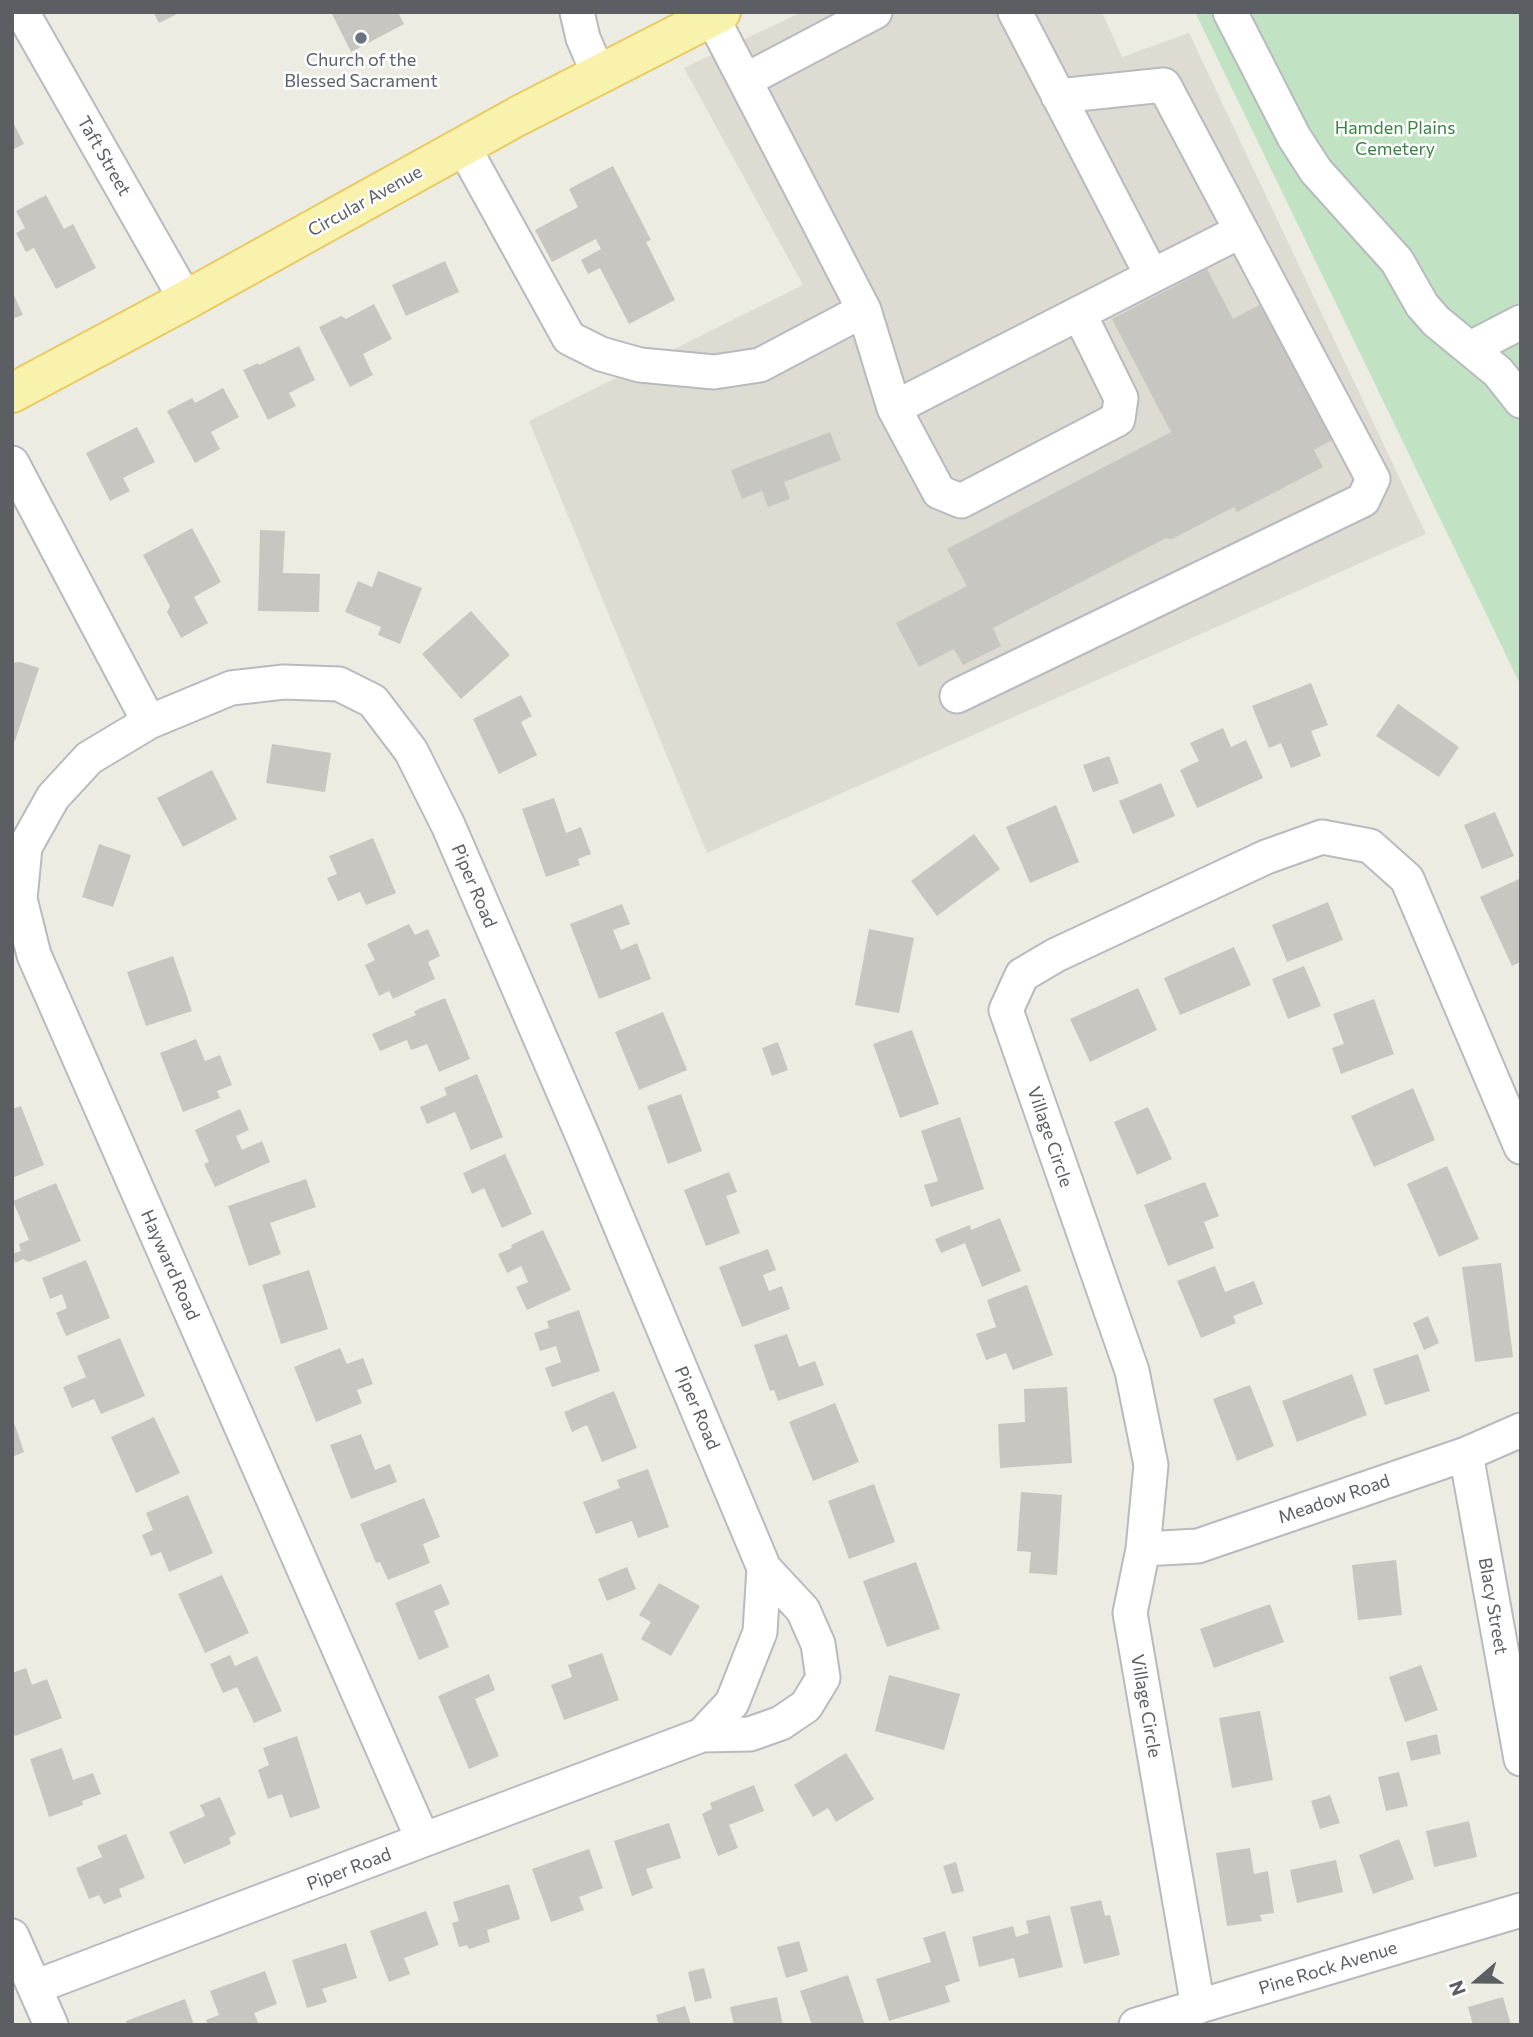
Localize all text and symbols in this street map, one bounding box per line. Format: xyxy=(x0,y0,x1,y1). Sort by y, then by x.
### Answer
marker: Church of the Blessed Sacrament xyxy=(353,30,369,46)
place label: Church of the Blessed Sacrament xyxy=(284,49,438,92)
street label: Taft Street xyxy=(73,112,135,200)
park label: Hamden Plains Cemetery xyxy=(1335,117,1455,160)
street label: Circular Avenue xyxy=(304,161,426,241)
street label: Piper Road xyxy=(447,841,501,931)
street label: Village Circle xyxy=(1023,1084,1077,1190)
street label: Hayward Road xyxy=(136,1207,204,1323)
street label: Piper Road xyxy=(670,1363,724,1453)
street label: Meadow Road xyxy=(1275,1470,1393,1528)
street label: Blacy Street xyxy=(1474,1556,1512,1656)
street label: Village Circle xyxy=(1126,1652,1166,1760)
street label: Piper Road xyxy=(304,1843,394,1895)
street label: Pine Rock Avenue xyxy=(1256,1937,1400,1999)
north arrow xyxy=(1442,1946,1512,2016)
text: N xyxy=(1444,1978,1470,1999)

